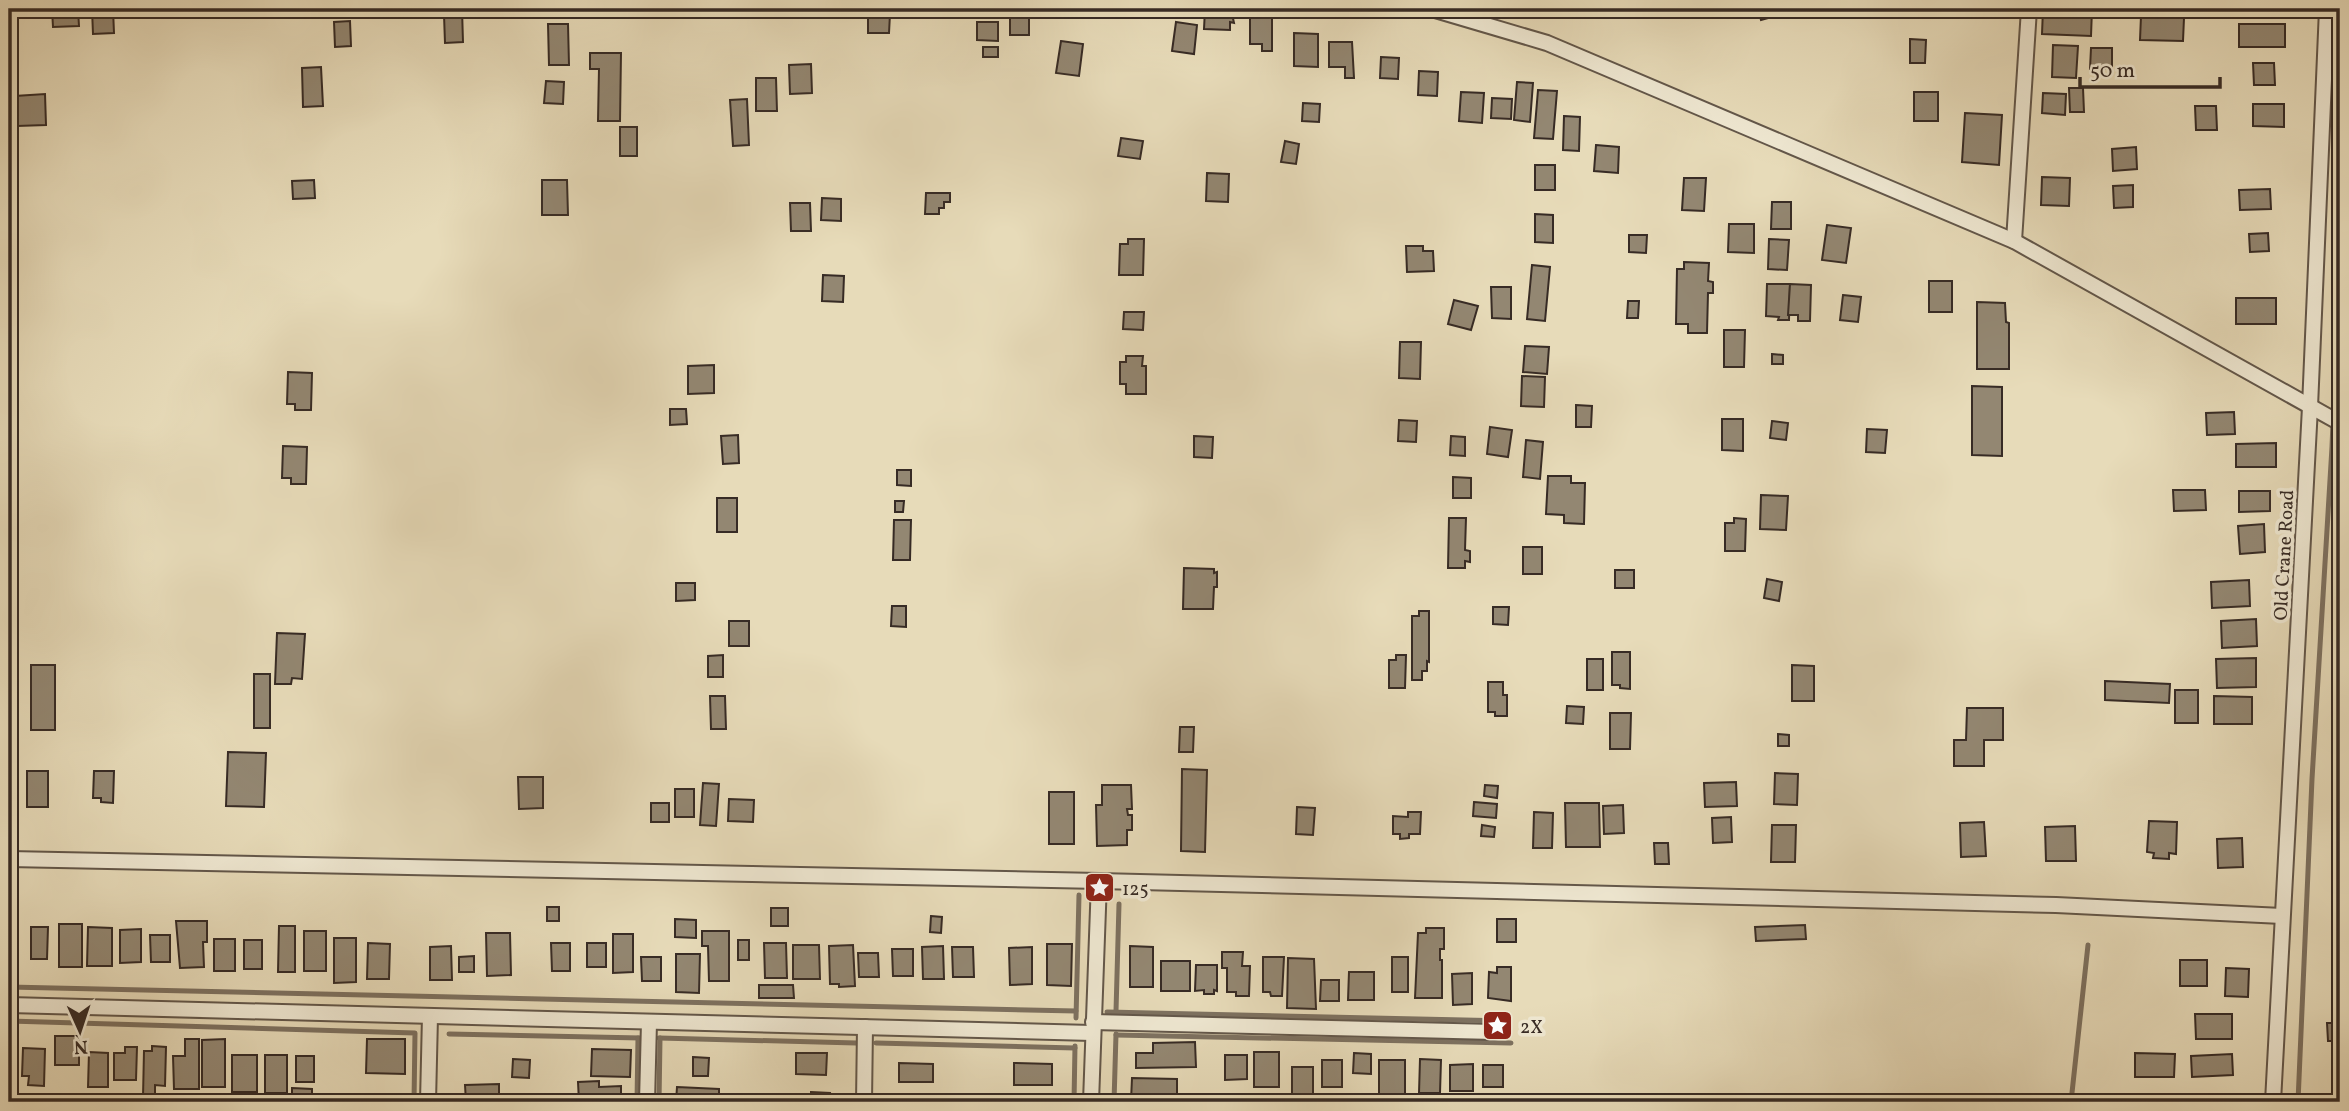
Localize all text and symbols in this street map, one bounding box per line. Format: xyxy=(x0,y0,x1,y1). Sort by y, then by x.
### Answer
scale bar xyxy=(2080,46,2220,90)
text: 50 m xyxy=(2090,57,2135,86)
street label: Old Crane Road xyxy=(2269,489,2301,621)
place icon: 125 xyxy=(1082,871,1116,905)
place label: 125 xyxy=(1122,877,1149,903)
north arrow xyxy=(46,996,116,1066)
place icon: 2X xyxy=(1480,1009,1514,1043)
place label: 2X xyxy=(1520,1015,1543,1041)
text: N xyxy=(73,1033,88,1059)

